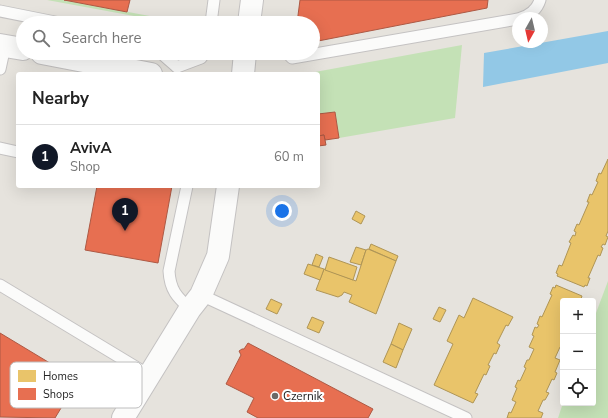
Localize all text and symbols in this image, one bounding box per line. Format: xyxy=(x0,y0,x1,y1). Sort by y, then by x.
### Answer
north arrow xyxy=(512,12,548,48)
search box xyxy=(16,16,320,60)
icon: search xyxy=(30,27,52,49)
text: Search here xyxy=(62,28,142,48)
text: Nearby xyxy=(32,87,89,110)
text: AvivA xyxy=(70,138,112,158)
text: 1 xyxy=(41,148,49,166)
text: 60 m xyxy=(274,148,304,166)
text: Shop xyxy=(70,158,100,176)
pin: 1 xyxy=(112,198,138,231)
your location xyxy=(272,201,292,221)
map controls xyxy=(560,298,596,406)
button: + xyxy=(560,298,596,334)
button: − xyxy=(560,334,596,370)
legend xyxy=(10,362,142,408)
text: Homes xyxy=(43,369,78,384)
button: locate xyxy=(560,370,596,406)
text: Shops xyxy=(43,387,74,402)
place label: Czernik xyxy=(283,388,324,404)
marker: Czernik xyxy=(270,391,280,401)

